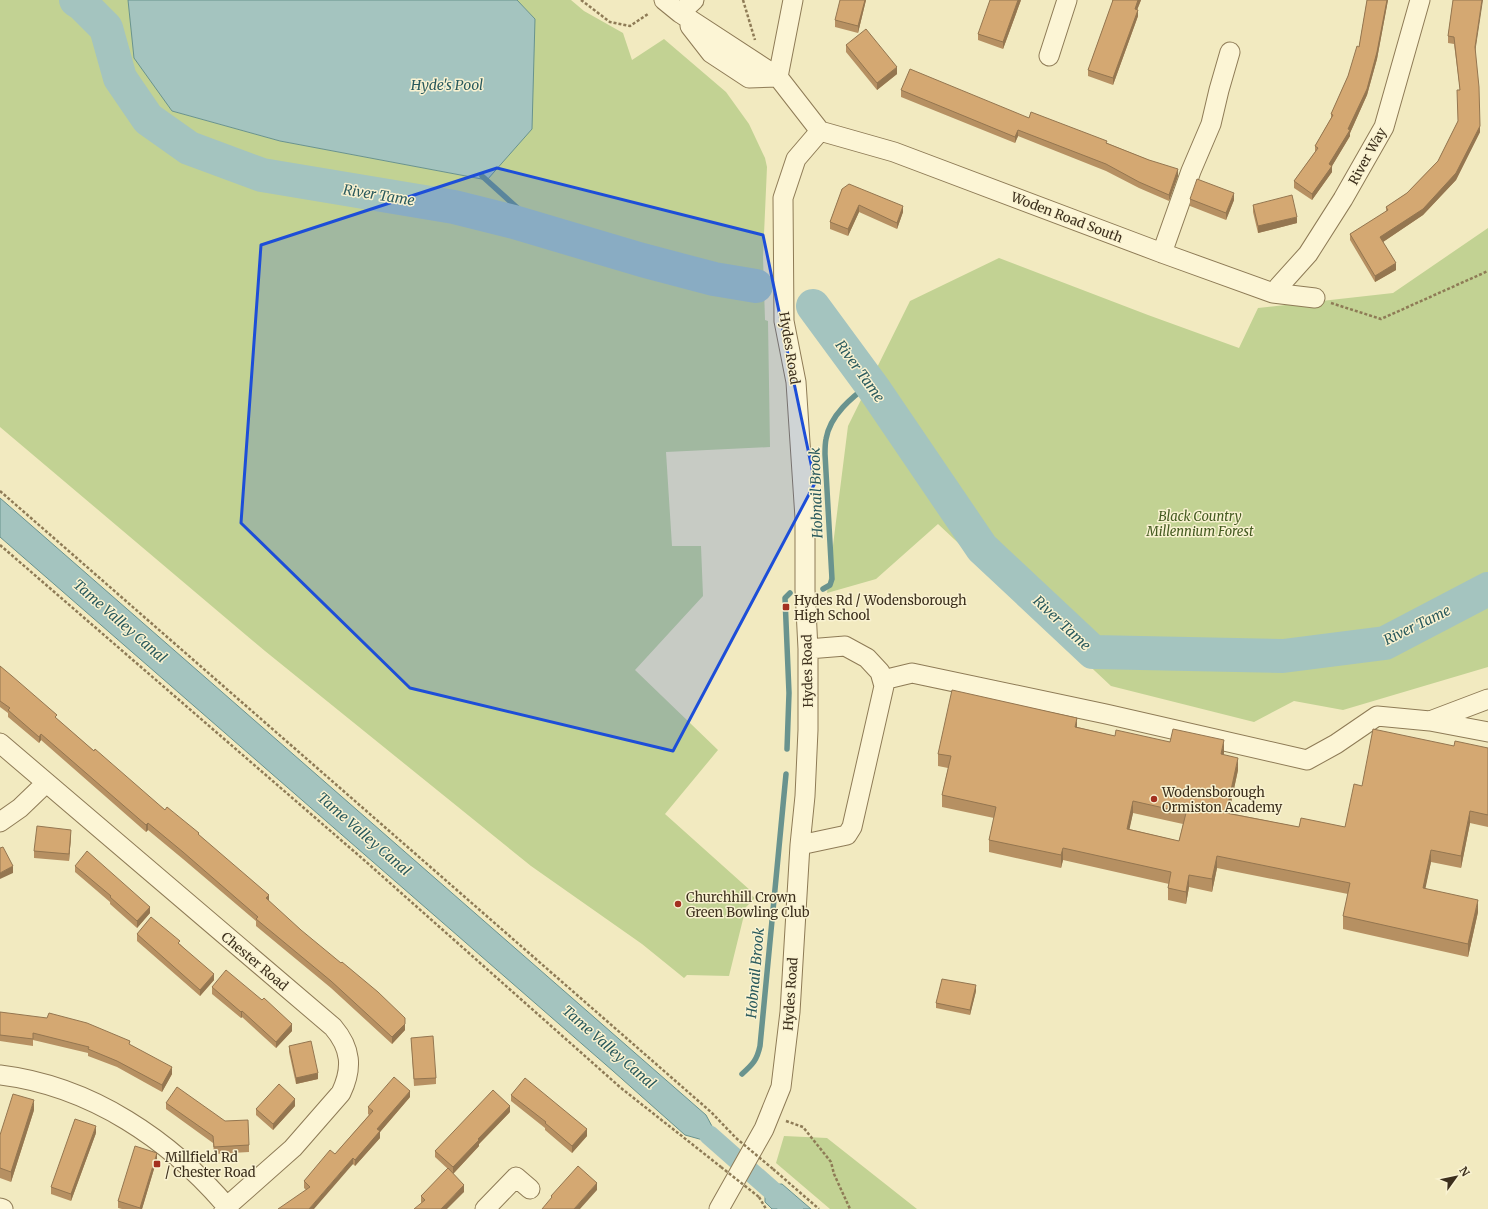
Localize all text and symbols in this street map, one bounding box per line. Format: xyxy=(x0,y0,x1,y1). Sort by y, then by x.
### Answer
water label: Hyde's Pool xyxy=(410,76,483,94)
street label: River Way xyxy=(1345,124,1390,188)
water label: River Tame xyxy=(342,180,416,210)
street label: Woden Road South xyxy=(1008,188,1125,247)
street label: Hydes Road xyxy=(775,311,804,386)
water label: River Tame xyxy=(831,336,889,406)
water label: Hobnail Brook xyxy=(805,447,827,540)
park label: Black Country Millennium Forest xyxy=(1146,508,1254,540)
water label: Tame Valley Canal xyxy=(70,575,170,667)
place label: Hydes Rd / Wodensborough High School xyxy=(794,592,967,624)
water label: River Tame xyxy=(1029,592,1095,654)
water label: River Tame xyxy=(1381,601,1453,649)
marker: Hydes Rd / Wodensborough High School xyxy=(781,602,791,612)
street label: Hydes Road xyxy=(798,634,817,708)
place label: Wodensborough Ormiston Academy xyxy=(1161,784,1283,816)
water label: Tame Valley Canal xyxy=(314,788,414,880)
marker: Wodensborough Ormiston Academy xyxy=(1149,794,1159,804)
place label: Churchhill Crown Green Bowling Club xyxy=(686,889,810,921)
marker: Churchhill Crown Green Bowling Club xyxy=(673,899,683,909)
water label: Hobnail Brook xyxy=(742,926,768,1020)
street label: Chester Road xyxy=(218,928,292,994)
street label: Hydes Road xyxy=(779,957,802,1031)
water label: Tame Valley Canal xyxy=(559,1001,659,1093)
place label: Millfield Rd / Chester Road xyxy=(165,1149,256,1181)
north arrow xyxy=(1436,1157,1476,1197)
marker: Millfield Rd / Chester Road xyxy=(152,1159,162,1169)
text: N xyxy=(1456,1164,1473,1179)

